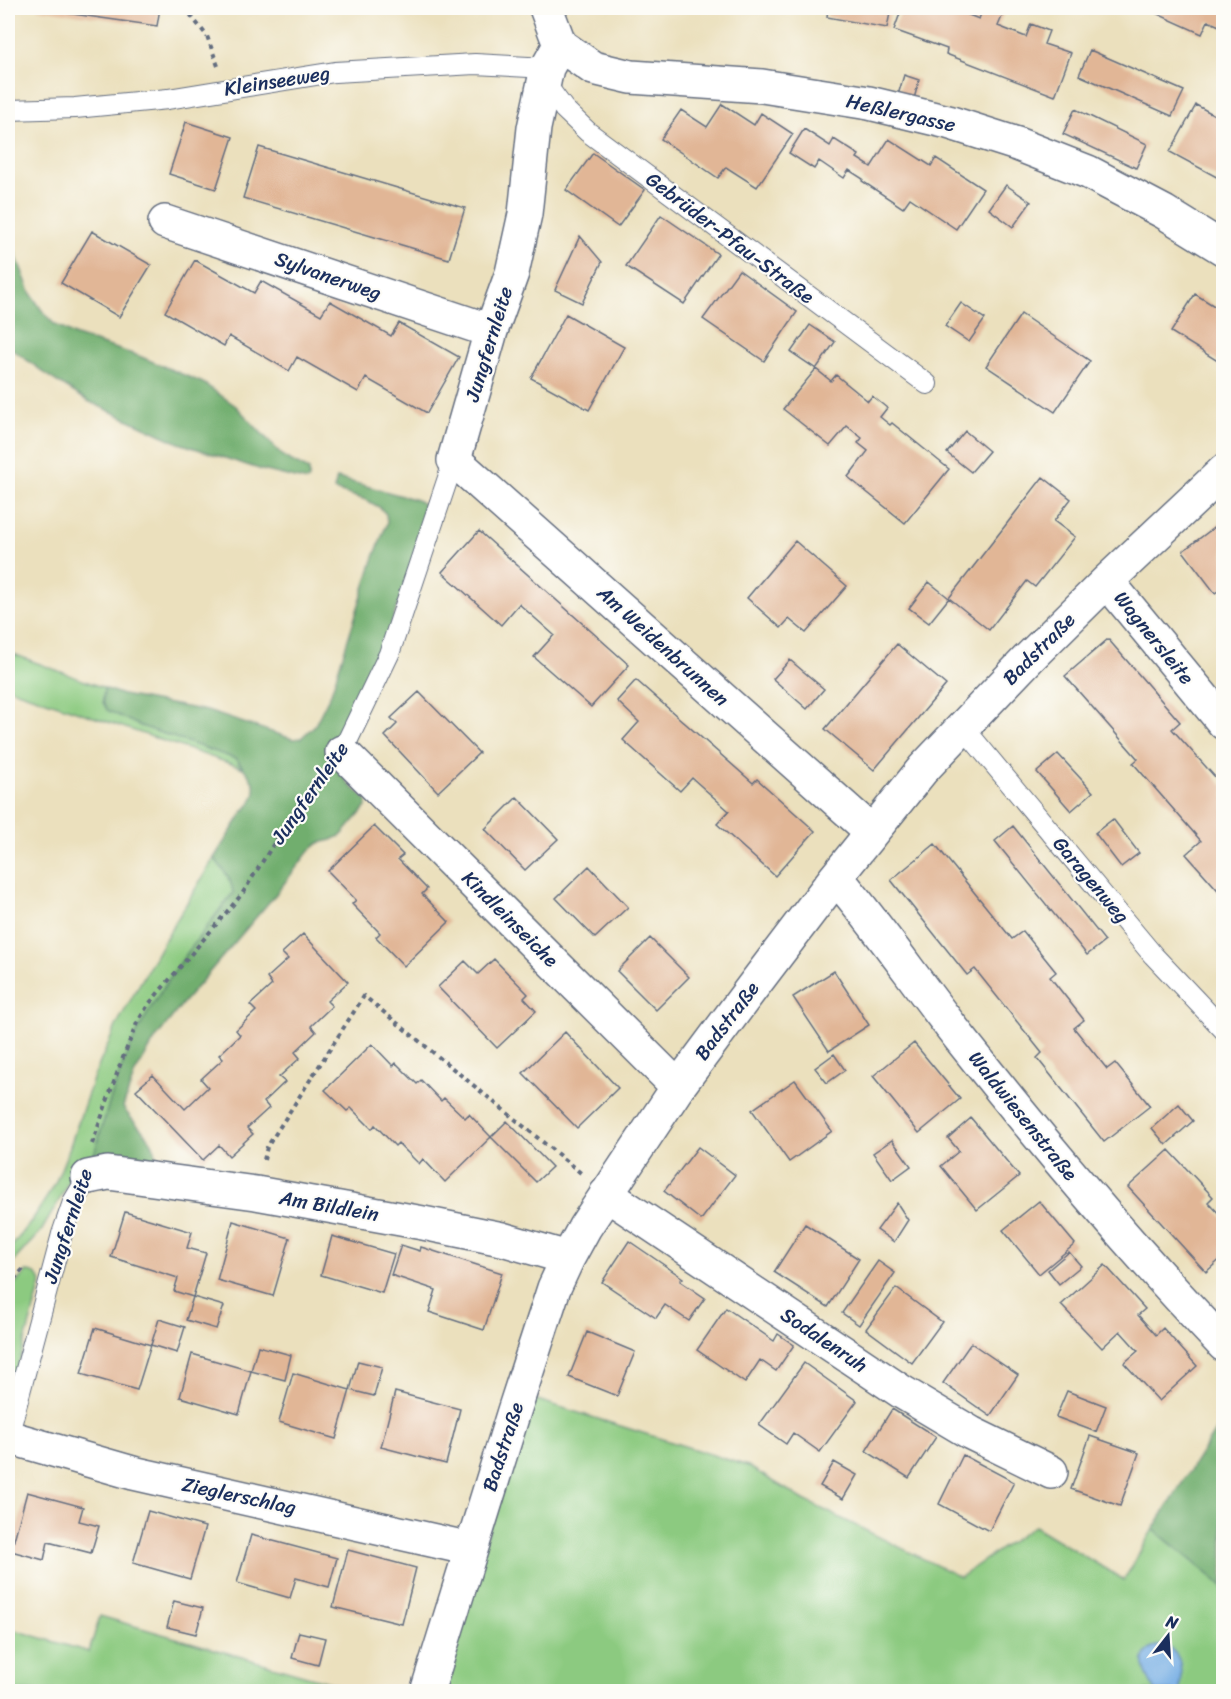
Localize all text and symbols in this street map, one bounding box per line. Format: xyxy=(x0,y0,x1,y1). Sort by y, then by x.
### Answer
street label: Kleinseeweg xyxy=(222,55,332,107)
street label: Heßlergasse xyxy=(843,83,959,143)
street label: Gebrüder-Pfau-Straße xyxy=(638,163,822,314)
street label: Sylvanerweg xyxy=(270,241,386,311)
street label: Jungfernleite xyxy=(455,282,523,407)
street label: Am Weidenbrunnen xyxy=(588,576,737,716)
street label: Wagnersleite xyxy=(1105,583,1203,693)
street label: Badstraße xyxy=(994,604,1084,694)
street label: Jungfernleite xyxy=(261,734,358,853)
street label: Garagenweg xyxy=(1044,828,1138,932)
street label: Kindleinseiche xyxy=(453,862,567,976)
street label: Badstraße xyxy=(685,973,769,1068)
street label: Waldwiesenstraße xyxy=(959,1043,1087,1189)
street label: Jungfernleite xyxy=(33,1164,103,1289)
street label: Am Bildlein xyxy=(276,1180,382,1232)
street label: Sodalenruh xyxy=(773,1298,875,1382)
street label: Badstraße xyxy=(472,1397,534,1496)
street label: Zieglerschlag xyxy=(179,1467,299,1525)
north arrow xyxy=(1138,1606,1198,1666)
text: N xyxy=(1162,1606,1183,1638)

